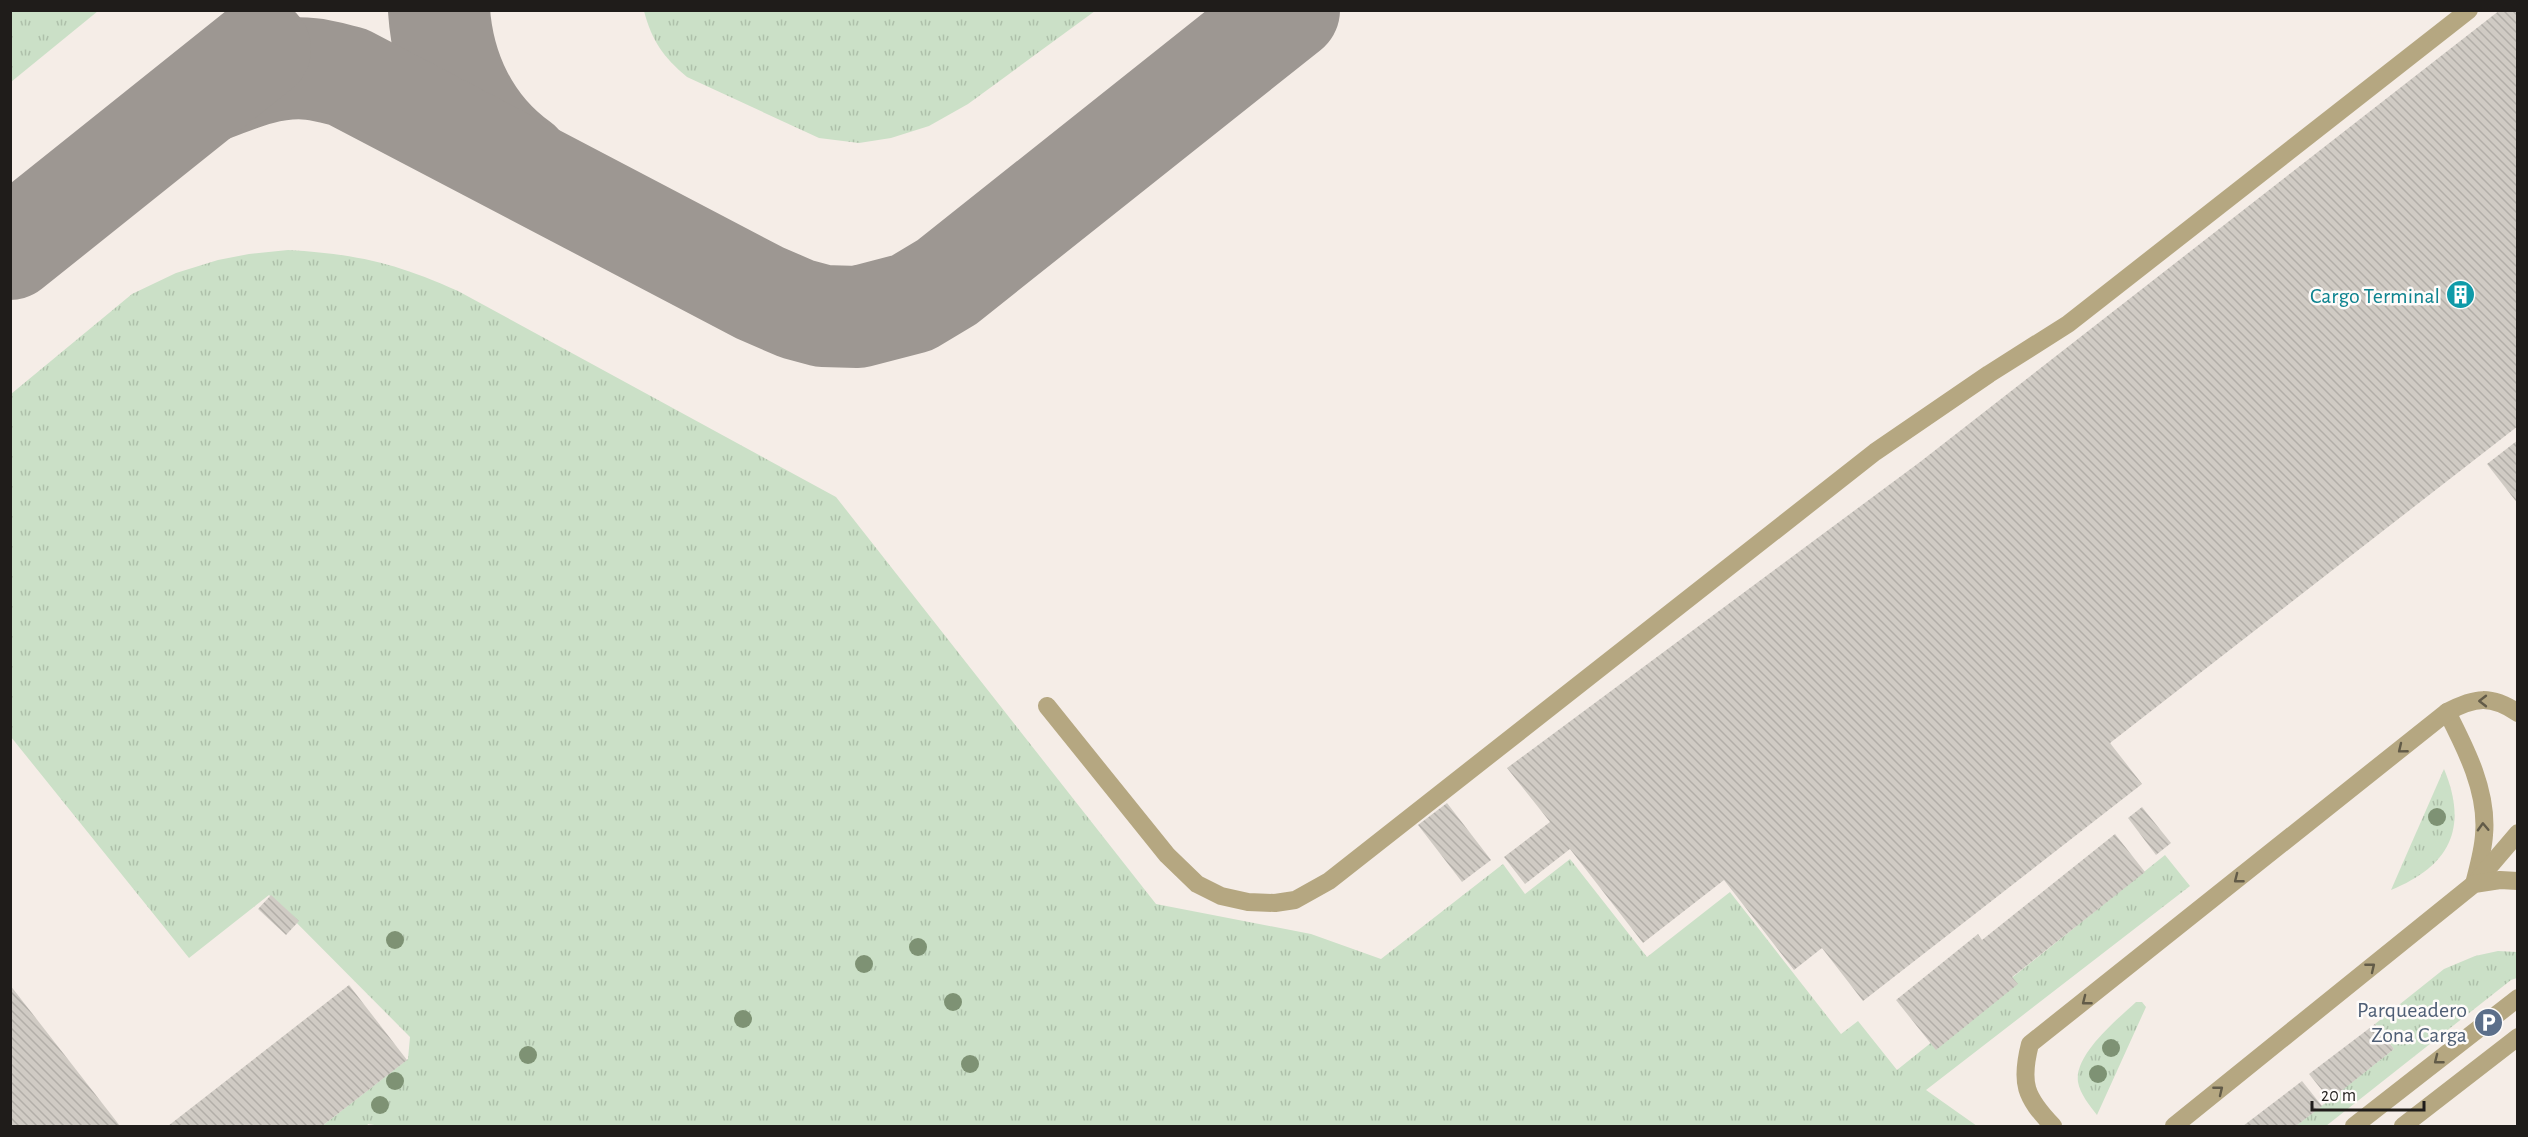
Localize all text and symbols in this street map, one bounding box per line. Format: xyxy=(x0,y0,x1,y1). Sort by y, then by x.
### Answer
building icon: Cargo Terminal xyxy=(2445,279,2477,311)
place label: Cargo Terminal xyxy=(2310,285,2440,307)
one-way arrow xyxy=(2478,695,2487,707)
one-way arrow xyxy=(2397,741,2408,752)
one-way arrow xyxy=(2477,823,2490,832)
one-way arrow xyxy=(2234,872,2245,883)
one-way arrow xyxy=(2364,964,2375,975)
one-way arrow xyxy=(2082,993,2093,1004)
place label: Parqueadero Zona Carga xyxy=(2357,999,2467,1046)
parking icon: Parqueadero Zona Carga xyxy=(2472,1006,2504,1038)
one-way arrow xyxy=(2434,1053,2445,1064)
scale bar xyxy=(2312,1074,2424,1112)
one-way arrow xyxy=(2212,1086,2223,1097)
text: 20 m xyxy=(2321,1087,2356,1105)

